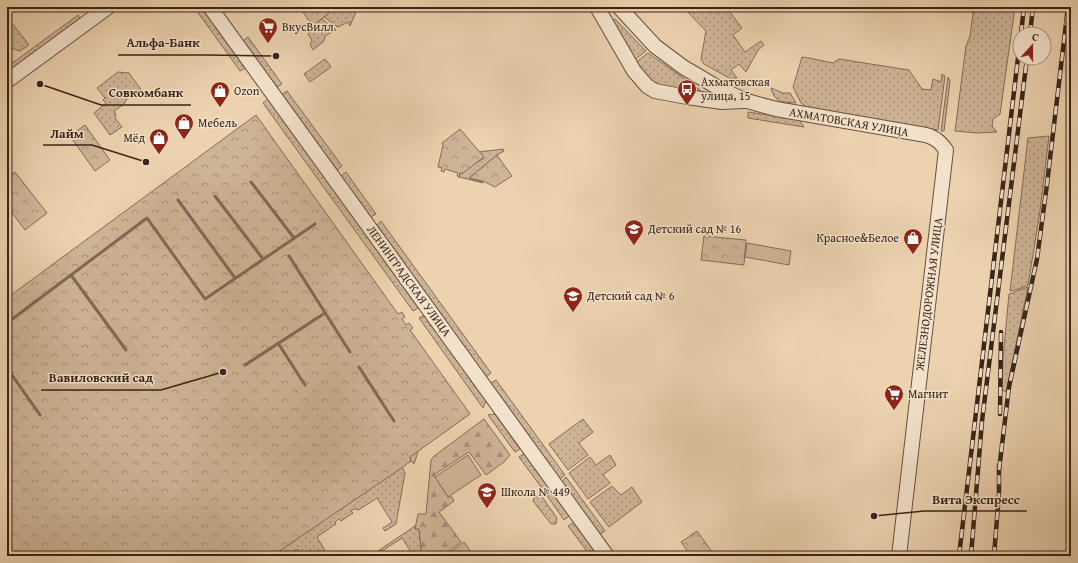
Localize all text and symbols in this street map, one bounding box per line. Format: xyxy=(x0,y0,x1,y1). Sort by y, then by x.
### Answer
supermarket icon: ВкусВилл xyxy=(257,16,279,44)
place label: ВкусВилл xyxy=(282,18,334,35)
north arrow xyxy=(1012,26,1052,66)
text: С xyxy=(1030,28,1041,45)
callout: Альфа-Банк xyxy=(118,30,207,55)
text: Альфа-Банк xyxy=(126,33,200,52)
place label: Ахматовская улица, 15 xyxy=(700,73,770,104)
bus stop icon: Ахматовская улица, 15 xyxy=(676,78,698,106)
callout: Совкомбанк xyxy=(101,80,191,105)
shop icon: Ozon xyxy=(209,80,231,108)
place label: Ozon xyxy=(234,82,260,99)
text: Совкомбанк xyxy=(109,83,184,102)
street label: АХМАТОВСКАЯ УЛИЦА xyxy=(788,103,911,141)
shop icon: Мебель xyxy=(173,112,195,140)
place label: Мебель xyxy=(198,114,237,131)
callout: Лайм xyxy=(43,120,92,145)
text: Лайм xyxy=(50,124,84,143)
shop icon: Мёд xyxy=(148,127,170,155)
place label: Мёд xyxy=(123,129,145,146)
street label: ЖЕЛЕЗНОДОРОЖНАЯ УЛИЦА xyxy=(911,216,946,372)
school or university icon: Детский сад № 16 xyxy=(623,218,645,246)
place label: Детский сад № 16 xyxy=(647,220,742,237)
street label: ЛЕНИНГРАДСКАЯ УЛИЦА xyxy=(363,222,456,340)
shop icon: Красное&Белое xyxy=(902,227,924,255)
place label: Красное&Белое xyxy=(817,229,899,246)
school or university icon: Детский сад № 6 xyxy=(562,285,584,313)
place label: Детский сад № 6 xyxy=(586,287,675,304)
callout: Вавиловский сад xyxy=(41,365,161,390)
text: Вавиловский сад xyxy=(49,368,153,387)
supermarket icon: Магнит xyxy=(883,383,905,411)
place label: Магнит xyxy=(908,385,948,402)
school or university icon: Школа № 449 xyxy=(476,481,498,509)
place label: Школа № 449 xyxy=(501,483,570,500)
callout: Вита Экспресс xyxy=(924,486,1027,511)
text: Вита Экспресс xyxy=(932,490,1020,509)

